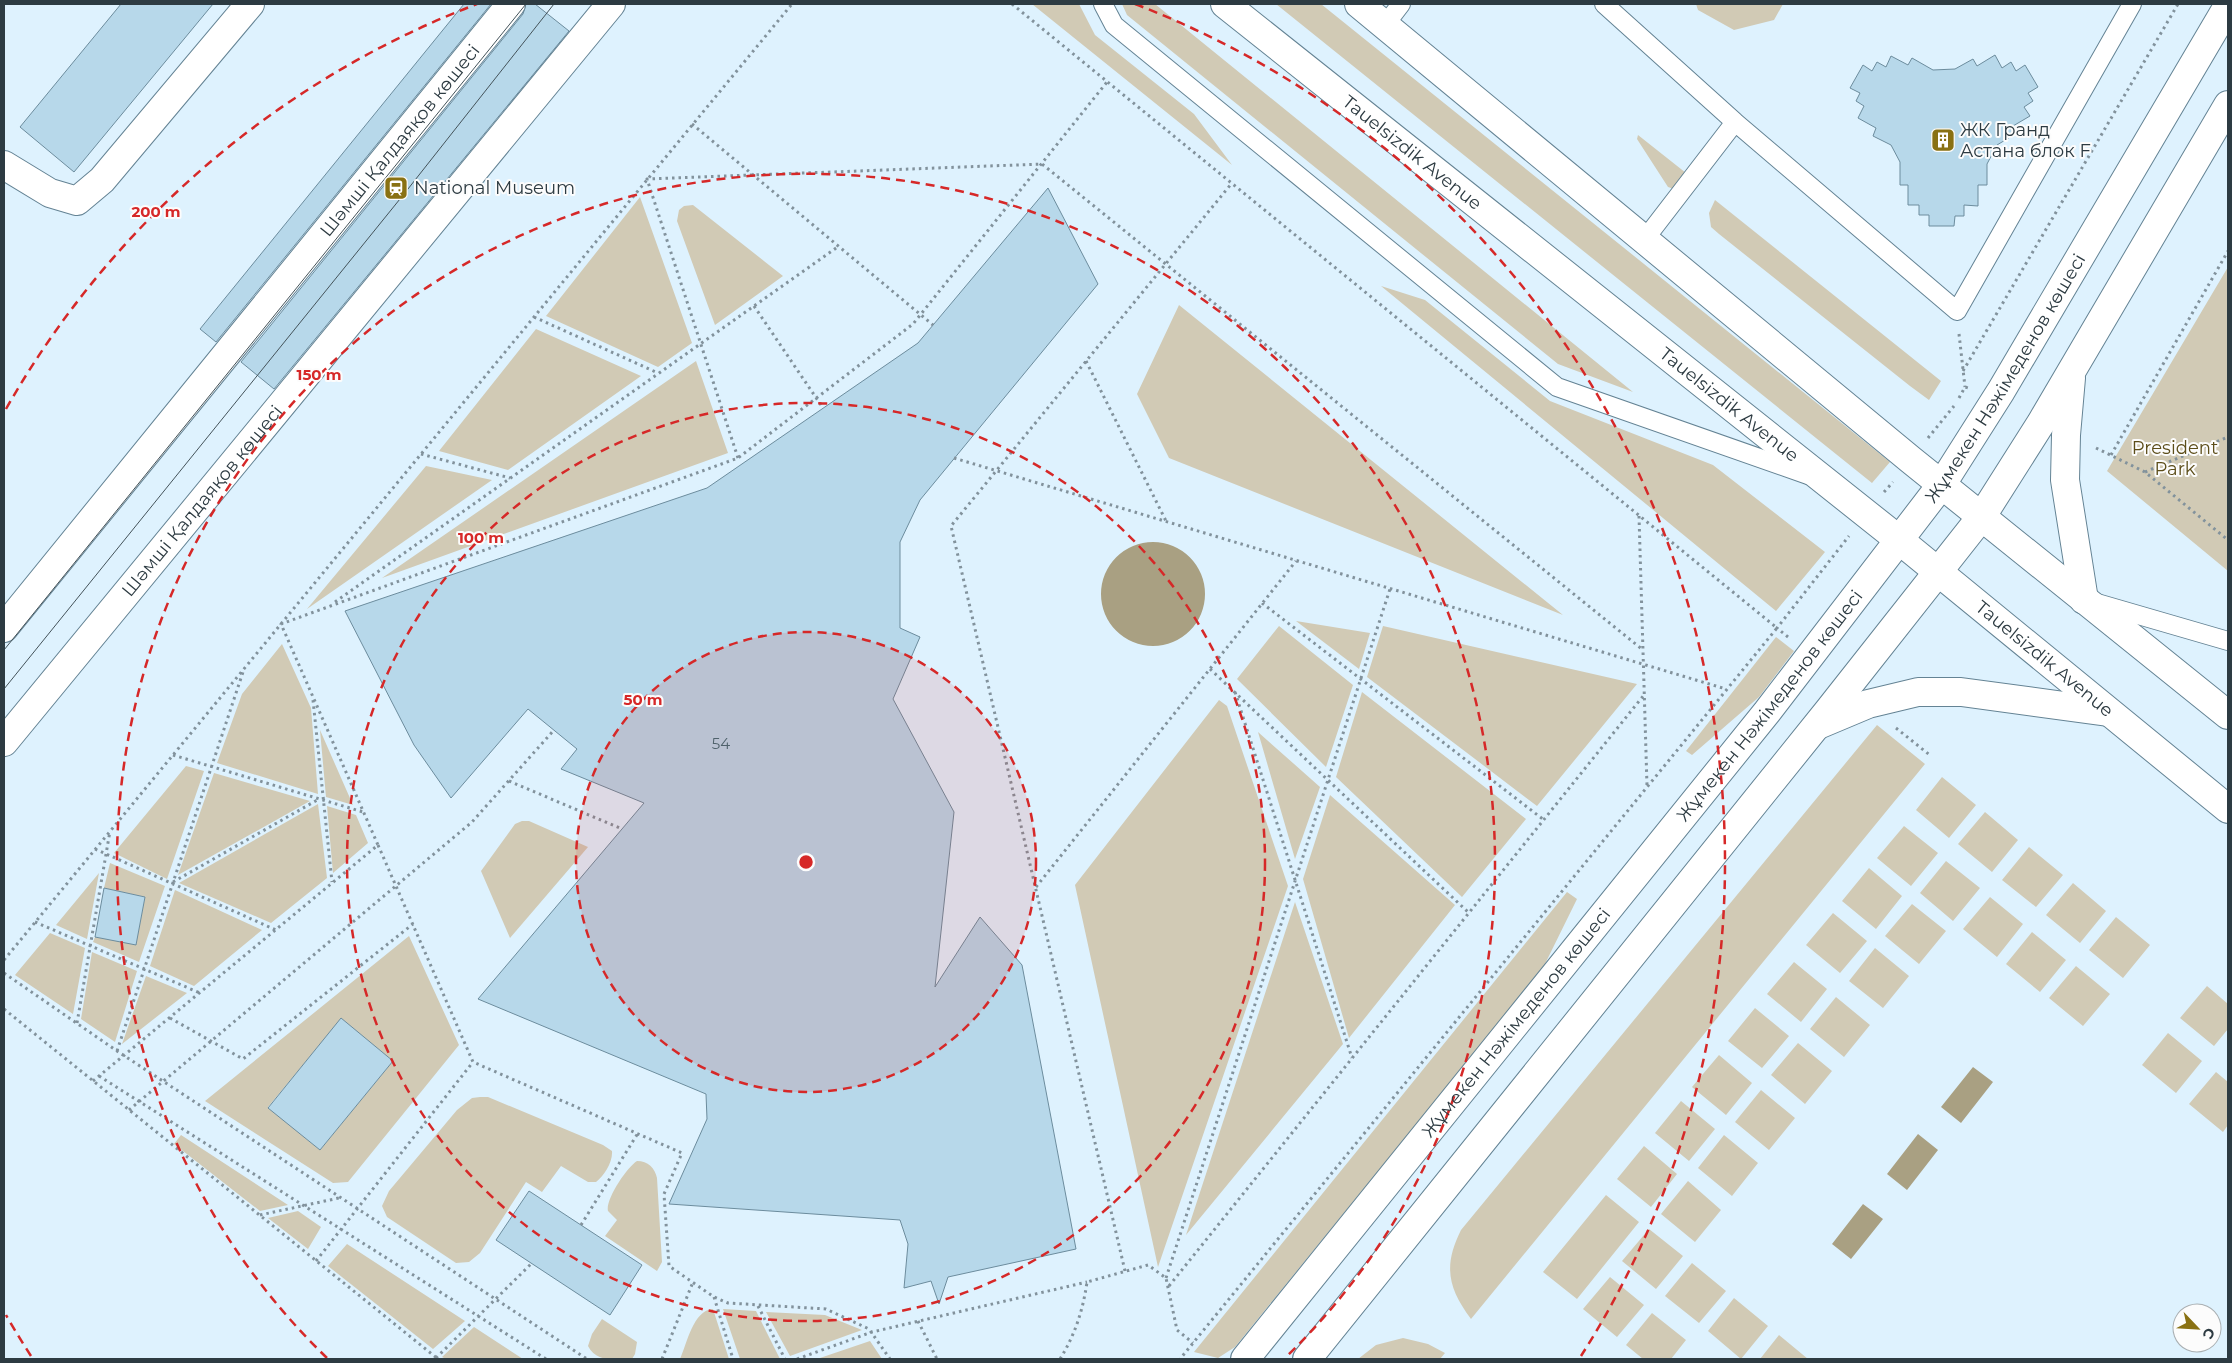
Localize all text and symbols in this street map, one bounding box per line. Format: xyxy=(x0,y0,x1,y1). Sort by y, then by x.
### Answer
street label: Шәмші Қалдаяқов көшесі xyxy=(315,40,485,241)
street label: Tauelsizdik Avenue xyxy=(1338,91,1486,215)
place label: ЖК Гранд Астана блок F xyxy=(1960,119,2091,162)
building icon: ЖК Гранд Астана блок F xyxy=(1930,127,1956,153)
station icon: National Museum xyxy=(383,175,409,201)
place label: National Museum xyxy=(414,177,575,199)
text: 200 m xyxy=(131,202,181,221)
street label: Жұмекен Нәжімеденов көшесі xyxy=(1921,250,2090,507)
street label: Tauelsizdik Avenue xyxy=(1655,343,1803,467)
text: 150 m xyxy=(297,365,341,384)
street label: Шәмші Қалдаяқов көшесі xyxy=(117,401,287,601)
park label: President Park xyxy=(2132,437,2218,480)
text: 100 m xyxy=(458,528,504,547)
street label: Жұмекен Нәжімеденов көшесі xyxy=(1672,586,1868,826)
street label: Tauelsizdik Avenue xyxy=(1971,596,2118,722)
text: 50 m xyxy=(623,690,663,709)
house number: 54 xyxy=(712,734,730,753)
centre of rings xyxy=(797,853,815,871)
street label: Жұмекен Нәжімеденов көшесі xyxy=(1417,904,1615,1142)
north arrow xyxy=(2172,1303,2222,1353)
text: С xyxy=(2198,1325,2219,1342)

